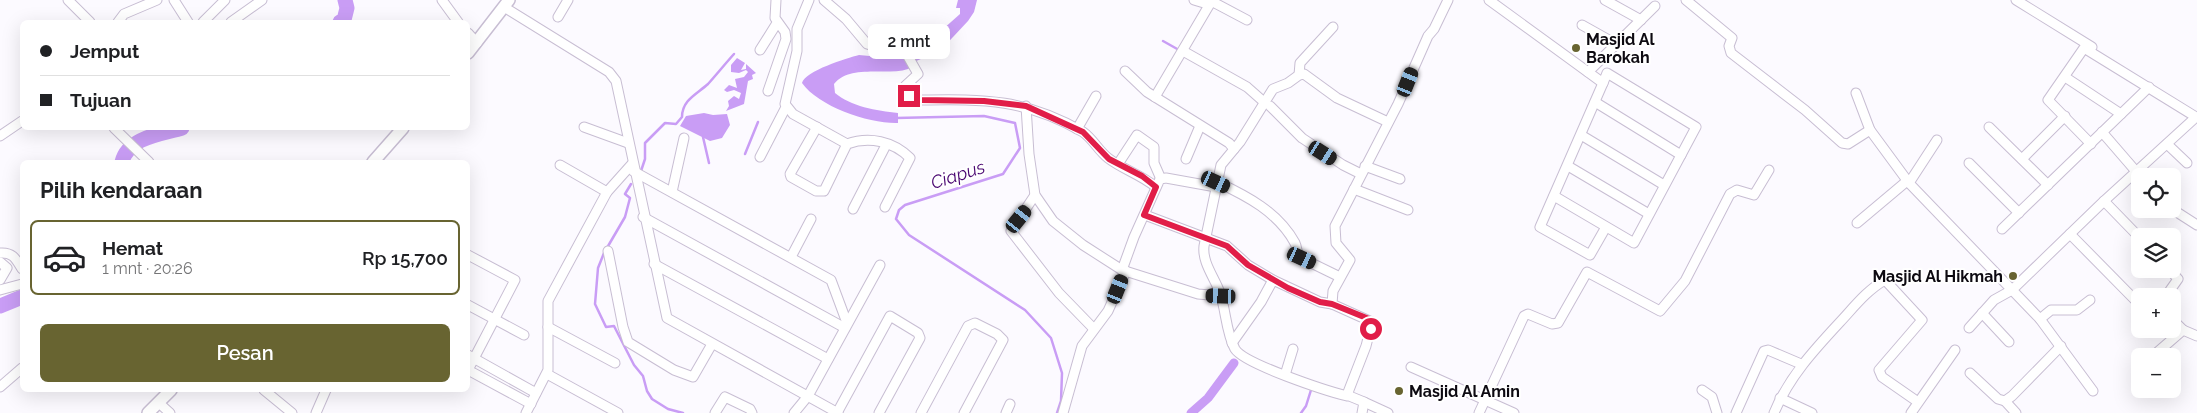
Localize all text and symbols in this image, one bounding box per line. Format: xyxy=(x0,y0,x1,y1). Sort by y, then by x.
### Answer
callout: 2 mnt xyxy=(868,23,950,58)
place label: Masjid Al Barokah xyxy=(1586,30,1655,67)
text: 2 mnt xyxy=(888,32,930,51)
text: Jemput xyxy=(70,40,139,62)
marker: Masjid Al Barokah xyxy=(1570,42,1582,54)
car xyxy=(1395,65,1420,99)
route end xyxy=(898,85,920,107)
text: Tujuan xyxy=(70,89,131,111)
car xyxy=(1306,139,1339,167)
water label: Ciapus xyxy=(928,156,988,193)
map controls xyxy=(2131,168,2181,398)
button: locate xyxy=(2131,168,2181,218)
car xyxy=(1199,169,1232,195)
text: Pilih kendaraan xyxy=(40,177,202,203)
car xyxy=(1003,203,1034,235)
button: layers xyxy=(2131,228,2181,278)
icon: car xyxy=(42,235,87,280)
text: Hemat xyxy=(102,237,163,259)
car xyxy=(1285,245,1318,271)
text: Rp 15,700 xyxy=(362,247,448,269)
text: 1 mnt · 20:26 xyxy=(102,259,193,278)
place label: Masjid Al Hikmah xyxy=(1872,267,2003,286)
marker: Masjid Al Hikmah xyxy=(2007,270,2019,282)
car xyxy=(1105,272,1130,306)
car xyxy=(1205,288,1236,304)
button: + xyxy=(2131,288,2181,338)
route start xyxy=(1360,318,1382,340)
button: Pesan xyxy=(40,324,450,382)
button: − xyxy=(2131,348,2181,398)
place label: Masjid Al Amin xyxy=(1409,382,1520,401)
marker: Masjid Al Amin xyxy=(1393,385,1405,397)

